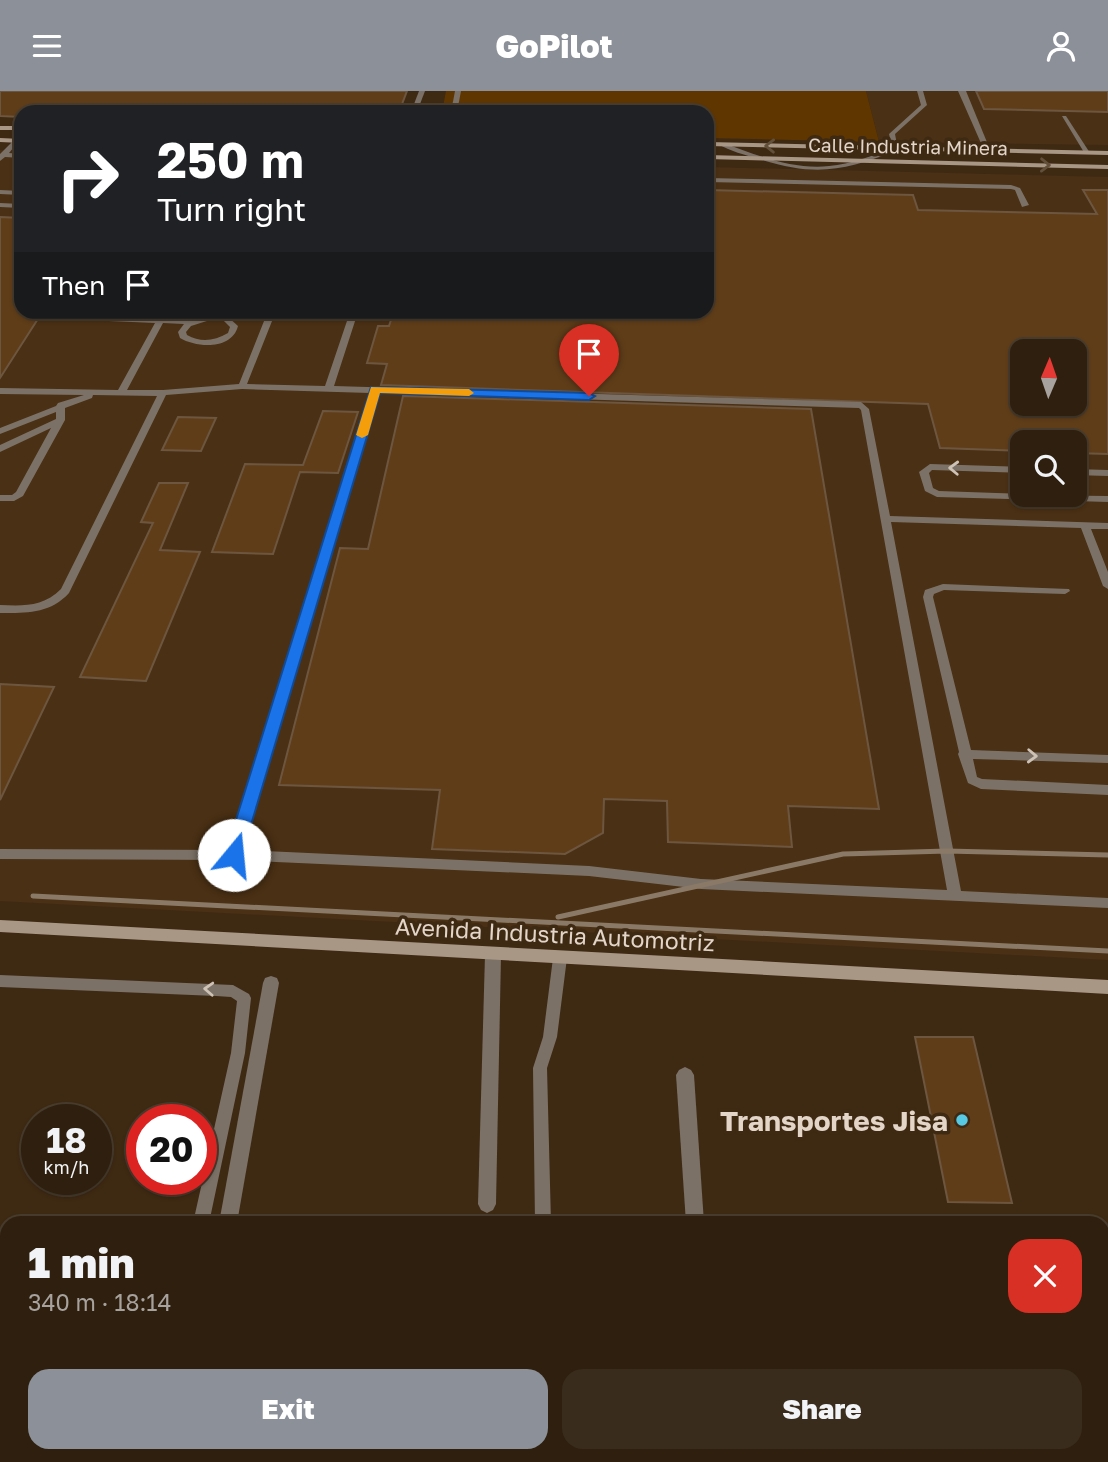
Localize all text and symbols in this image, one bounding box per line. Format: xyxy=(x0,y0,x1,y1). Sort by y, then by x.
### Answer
icon: menu xyxy=(28,27,66,65)
text: GoPilot xyxy=(495,27,613,65)
icon: person xyxy=(1042,27,1080,65)
text: 250 m xyxy=(157,130,304,189)
icon: right xyxy=(42,133,133,224)
street label: Calle Industria Minera xyxy=(808,133,1008,159)
one-way arrow xyxy=(765,138,776,153)
one-way arrow xyxy=(1039,158,1050,173)
text: Turn right xyxy=(157,190,306,228)
icon: arrive xyxy=(119,266,157,304)
text: Then xyxy=(42,270,105,301)
pin xyxy=(559,324,619,396)
icon: arrive xyxy=(570,335,608,373)
north arrow xyxy=(1010,339,1087,417)
map controls xyxy=(1010,339,1087,507)
button: search xyxy=(1010,430,1087,507)
one-way arrow xyxy=(948,460,959,476)
one-way arrow xyxy=(1027,749,1038,764)
position arrow xyxy=(197,818,271,892)
street label: Avenida Industria Automotriz xyxy=(395,912,715,956)
one-way arrow xyxy=(203,982,214,997)
speed limit sign: 20 xyxy=(126,1104,217,1195)
place label: Transportes Jisa xyxy=(720,1104,948,1137)
marker: Transportes Jisa xyxy=(954,1112,970,1128)
text: 18 xyxy=(46,1119,87,1161)
text: km/h xyxy=(44,1156,89,1178)
text: 1 min xyxy=(28,1237,135,1287)
button: close xyxy=(1008,1239,1082,1313)
text: 340 m · 18:14 xyxy=(28,1288,172,1316)
button: Exit xyxy=(28,1369,548,1449)
button: Share xyxy=(562,1369,1082,1449)

